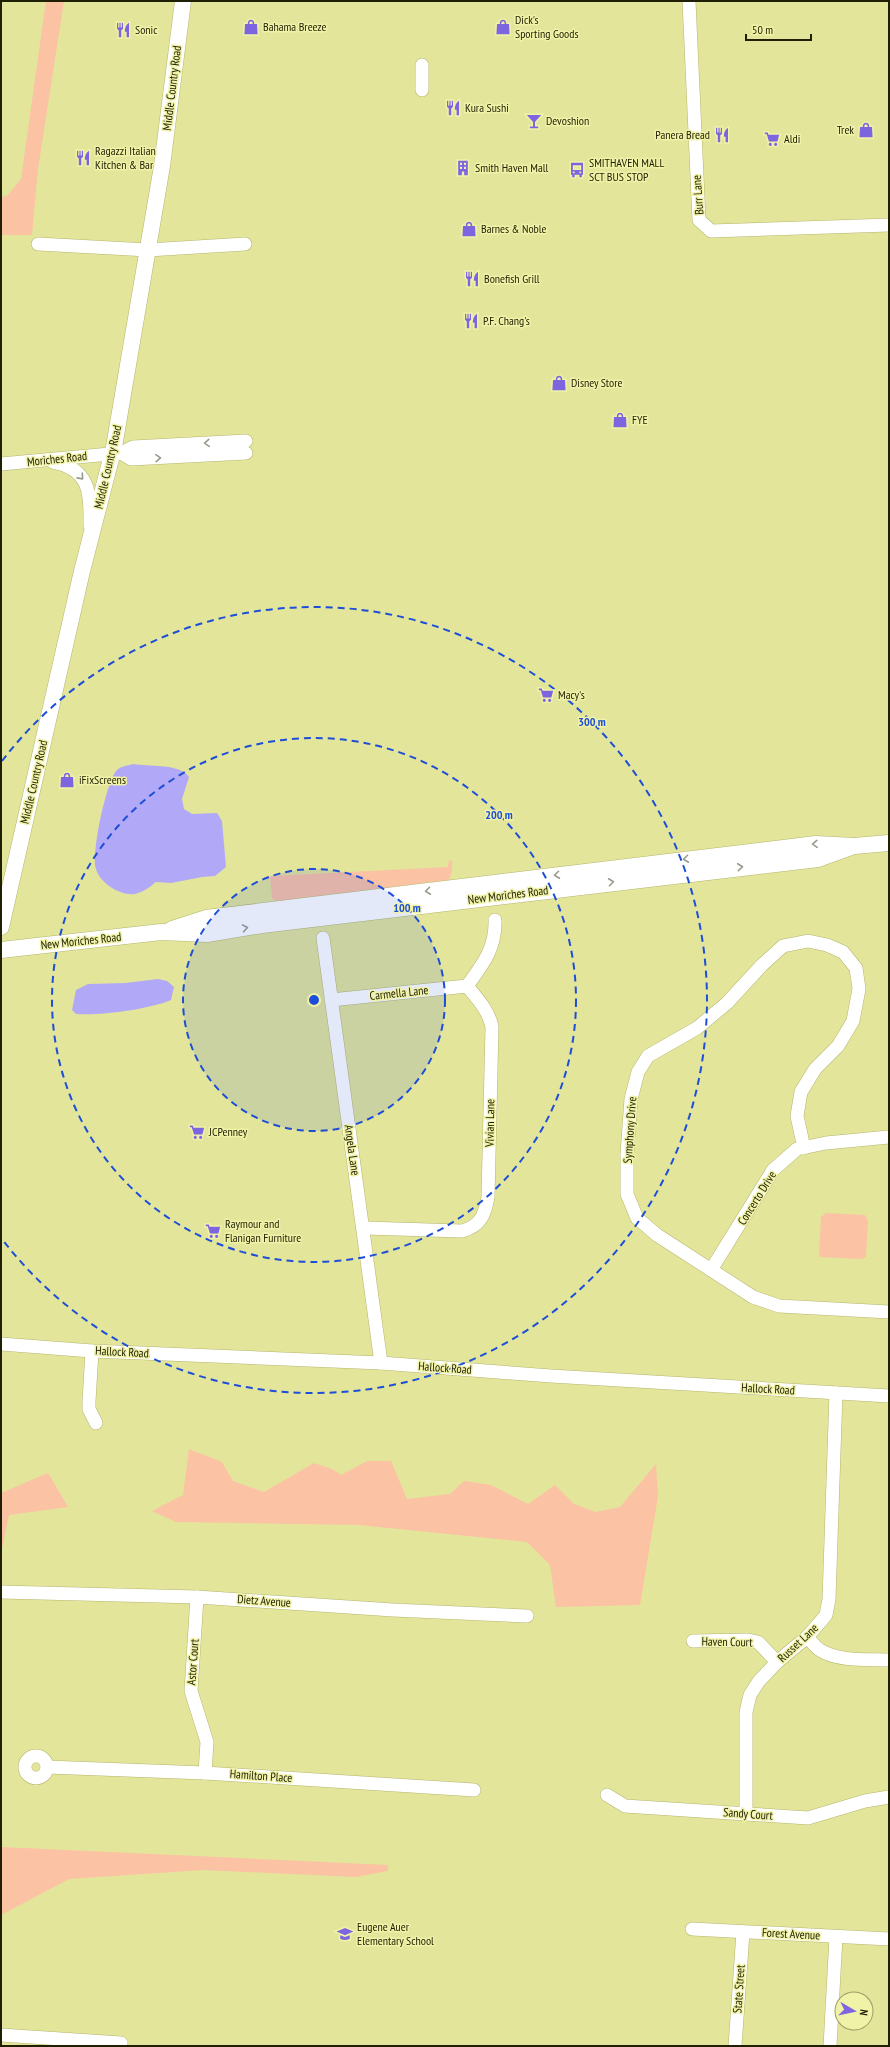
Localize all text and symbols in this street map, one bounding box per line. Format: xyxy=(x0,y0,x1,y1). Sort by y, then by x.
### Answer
place label: Dick's Sporting Goods xyxy=(515,12,579,41)
scale bar xyxy=(746,16,811,42)
shop icon: Bahama Breeze xyxy=(242,18,260,36)
shop icon: Dick's Sporting Goods xyxy=(494,18,512,36)
place label: Bahama Breeze xyxy=(263,19,327,34)
restaurant icon: Sonic xyxy=(114,21,132,39)
place label: Sonic xyxy=(135,22,158,37)
text: 50 m xyxy=(752,22,773,37)
street label: Middle Country Road xyxy=(159,45,184,131)
restaurant icon: Kura Sushi xyxy=(444,99,462,117)
place label: Kura Sushi xyxy=(465,100,509,115)
bar icon: Devoshion xyxy=(525,112,543,130)
place label: Devoshion xyxy=(546,113,589,128)
shop icon: Trek xyxy=(857,121,875,139)
place label: Trek xyxy=(837,122,854,137)
restaurant icon: Panera Bread xyxy=(713,126,731,144)
place label: Panera Bread xyxy=(655,127,710,142)
supermarket icon: Aldi xyxy=(763,130,781,148)
place label: Aldi xyxy=(784,131,800,146)
place label: Ragazzi Italian Kitchen & Bar xyxy=(95,143,156,172)
restaurant icon: Ragazzi Italian Kitchen & Bar xyxy=(74,149,92,167)
place label: SMITHAVEN MALL SCT BUS STOP xyxy=(589,155,665,184)
building icon: Smith Haven Mall xyxy=(454,159,472,177)
place label: Smith Haven Mall xyxy=(475,160,549,175)
bus stop icon: SMITHAVEN MALL SCT BUS STOP xyxy=(568,161,586,179)
street label: Burr Lane xyxy=(689,175,706,215)
shop icon: Barnes & Noble xyxy=(460,220,478,238)
place label: Barnes & Noble xyxy=(481,221,547,236)
restaurant icon: Bonefish Grill xyxy=(463,270,481,288)
place label: Bonefish Grill xyxy=(484,271,540,286)
restaurant icon: P.F. Chang's xyxy=(462,312,480,330)
place label: P.F. Chang's xyxy=(483,313,530,328)
shop icon: Disney Store xyxy=(550,374,568,392)
place label: Disney Store xyxy=(571,375,623,390)
shop icon: FYE xyxy=(611,411,629,429)
place label: FYE xyxy=(632,412,648,427)
street label: Middle Country Road xyxy=(91,424,124,510)
one-way arrow xyxy=(204,439,210,448)
street label: Moriches Road xyxy=(26,448,88,469)
one-way arrow xyxy=(155,453,161,462)
one-way arrow xyxy=(76,472,83,480)
supermarket icon: Macy's xyxy=(537,686,555,704)
place label: Macy's xyxy=(558,687,585,702)
text: 300 m xyxy=(578,714,606,729)
street label: Middle Country Road xyxy=(17,739,50,825)
shop icon: iFixScreens xyxy=(58,771,76,789)
place label: iFixScreens xyxy=(79,772,126,787)
text: 200 m xyxy=(485,807,513,822)
one-way arrow xyxy=(812,840,818,849)
one-way arrow xyxy=(683,854,689,863)
one-way arrow xyxy=(737,863,743,872)
one-way arrow xyxy=(554,870,560,879)
one-way arrow xyxy=(608,878,614,887)
street label: New Moriches Road xyxy=(467,882,549,907)
one-way arrow xyxy=(425,886,431,895)
text: 100 m xyxy=(393,900,421,915)
one-way arrow xyxy=(242,924,249,933)
street label: New Moriches Road xyxy=(40,929,122,952)
street label: Carmella Lane xyxy=(369,982,429,1003)
centre of rings xyxy=(307,993,321,1007)
street label: Symphony Drive xyxy=(620,1096,639,1164)
street label: Vivian Lane xyxy=(482,1099,497,1148)
supermarket icon: JCPenney xyxy=(188,1123,206,1141)
place label: JCPenney xyxy=(208,1124,248,1139)
street label: Angela Lane xyxy=(342,1124,363,1176)
street label: Concerto Drive xyxy=(734,1168,779,1228)
place label: Raymour and Flanigan Furniture xyxy=(225,1216,301,1245)
supermarket icon: Raymour and Flanigan Furniture xyxy=(204,1222,222,1240)
street label: Hallock Road xyxy=(95,1343,149,1360)
street label: Hallock Road xyxy=(418,1358,472,1377)
street label: Hallock Road xyxy=(741,1380,795,1397)
street label: Dietz Avenue xyxy=(237,1591,291,1610)
street label: Russet Lane xyxy=(774,1620,821,1665)
street label: Haven Court xyxy=(701,1634,753,1649)
street label: Astor Court xyxy=(183,1638,202,1686)
street label: Hamilton Place xyxy=(229,1766,293,1785)
street label: Sandy Court xyxy=(723,1804,774,1823)
place label: Eugene Auer Elementary School xyxy=(357,1919,434,1948)
street label: Forest Avenue xyxy=(762,1924,821,1943)
school or university icon: Eugene Auer Elementary School xyxy=(336,1925,354,1943)
street label: State Street xyxy=(729,1963,748,2014)
north arrow xyxy=(834,1991,874,2031)
text: N xyxy=(856,2009,871,2017)

